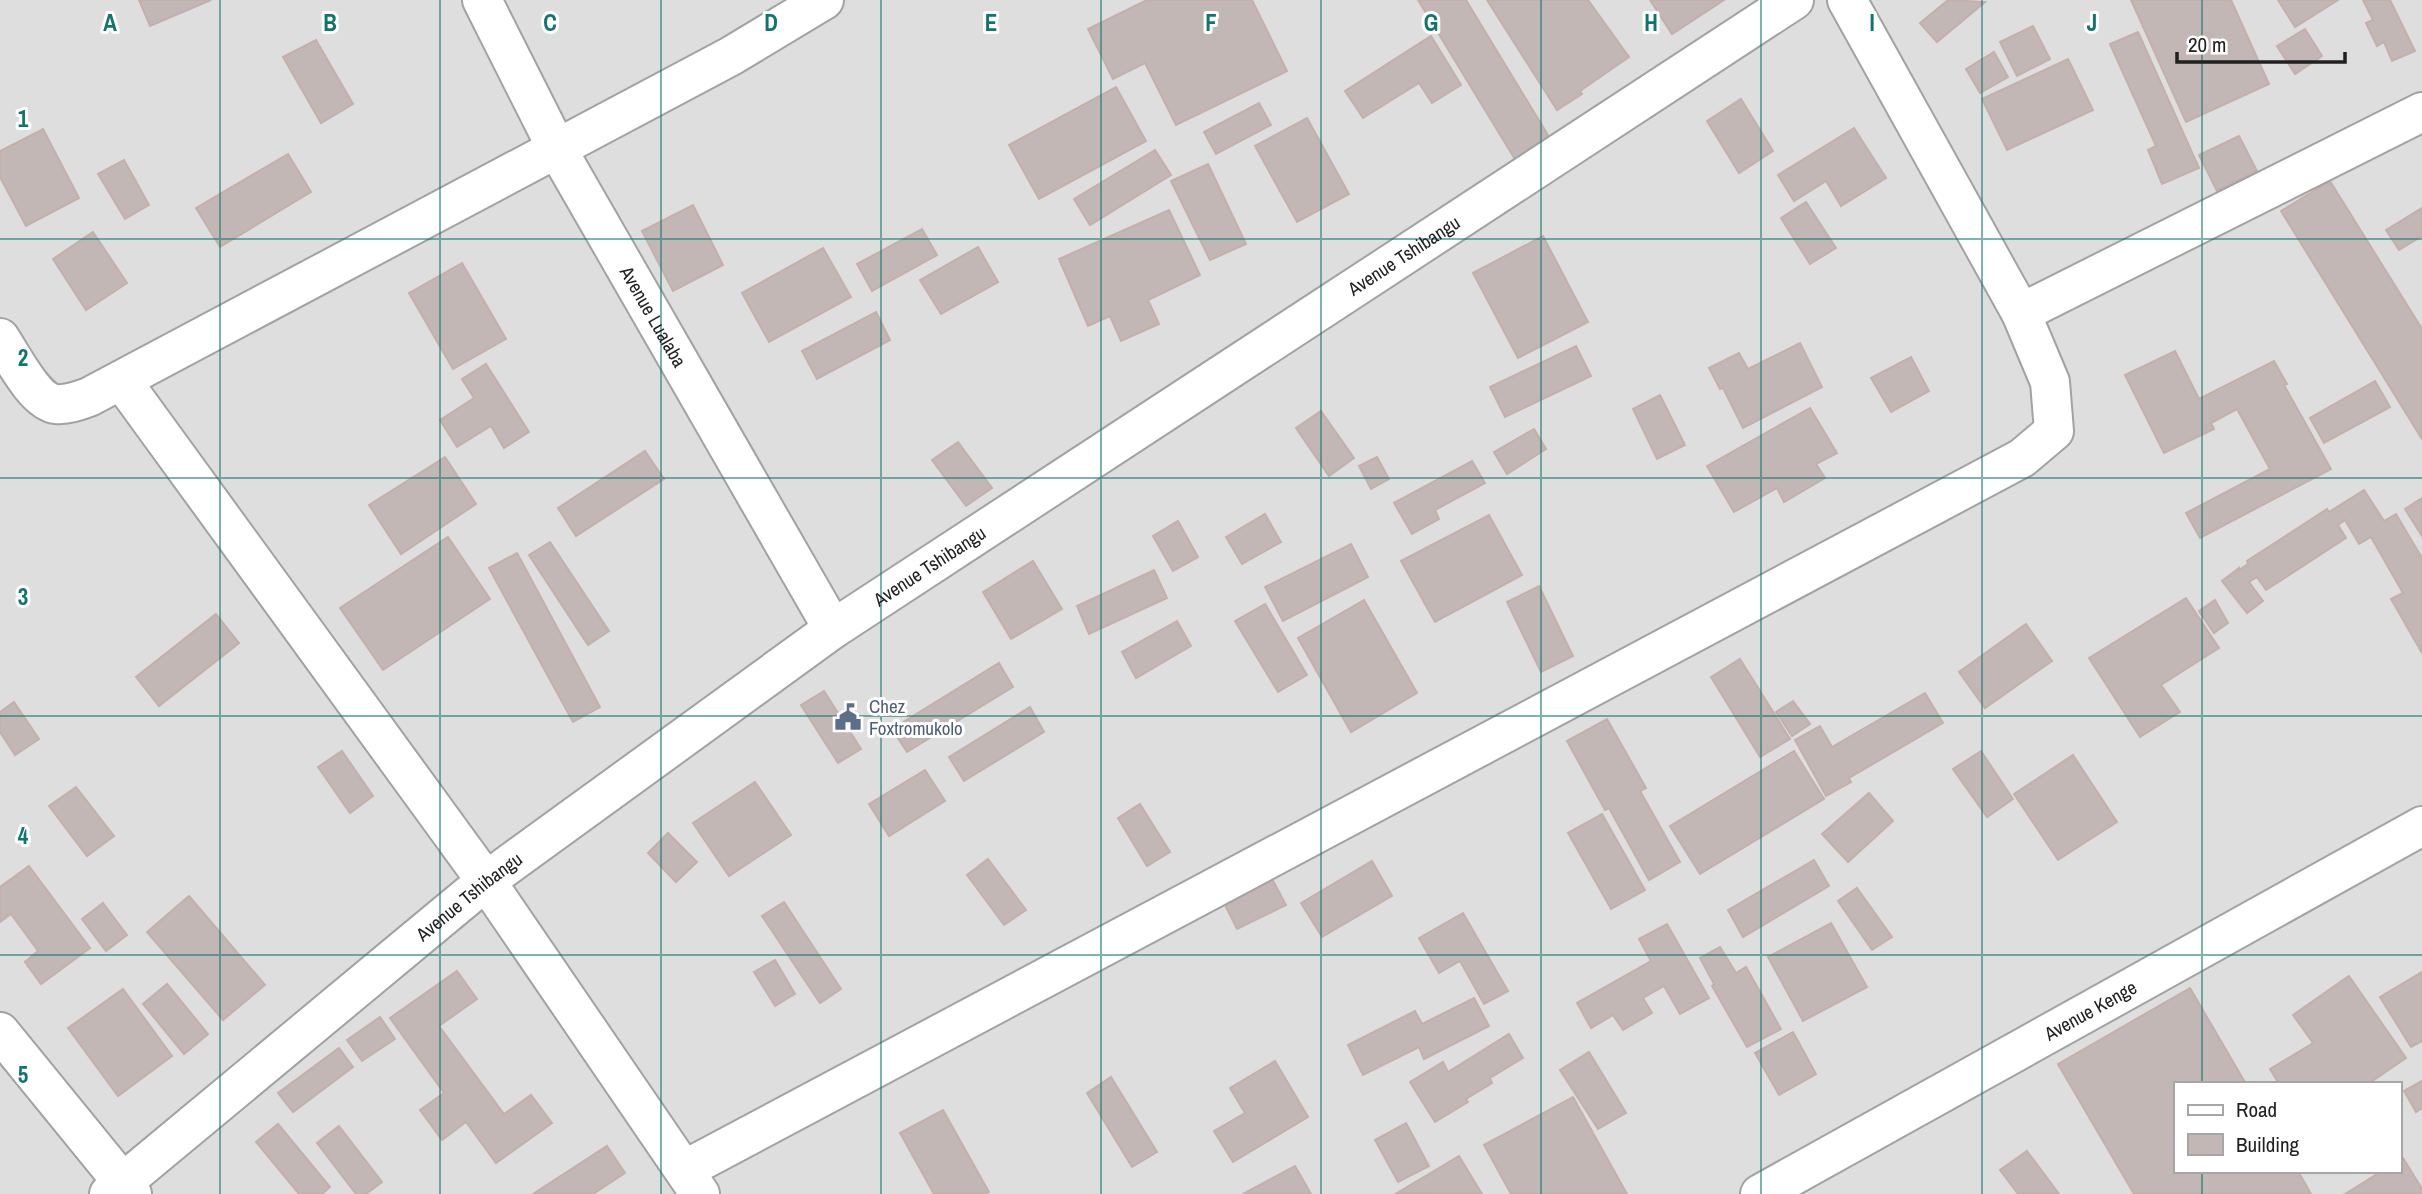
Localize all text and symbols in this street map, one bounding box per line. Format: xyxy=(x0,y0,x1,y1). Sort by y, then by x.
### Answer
text: A xyxy=(103,7,117,38)
text: B xyxy=(323,7,337,38)
text: C xyxy=(543,7,557,38)
text: D xyxy=(764,7,778,38)
text: E xyxy=(985,7,997,38)
text: F xyxy=(1205,7,1217,38)
text: G xyxy=(1424,7,1438,38)
text: H xyxy=(1644,7,1658,38)
text: I xyxy=(1869,7,1875,38)
text: J xyxy=(2087,7,2097,38)
scale bar xyxy=(2177,21,2345,65)
text: 20 m xyxy=(2188,30,2226,59)
text: 1 xyxy=(18,103,29,134)
street label: Avenue Tshibangu xyxy=(1342,209,1465,302)
street label: Avenue Lualaba xyxy=(613,260,693,372)
text: 2 xyxy=(18,342,28,373)
street label: Avenue Tshibangu xyxy=(867,520,990,613)
text: 3 xyxy=(18,581,28,612)
place label: Chez Foxtromukolo xyxy=(869,693,963,741)
public building icon: Chez Foxtromukolo xyxy=(833,702,863,732)
text: 4 xyxy=(18,820,29,851)
street label: Avenue Tshibangu xyxy=(410,846,527,948)
street label: Avenue Kenge xyxy=(2039,974,2141,1047)
text: 5 xyxy=(18,1059,28,1090)
legend xyxy=(2174,1082,2401,1173)
text: Road xyxy=(2236,1095,2277,1124)
text: Building xyxy=(2236,1130,2300,1159)

